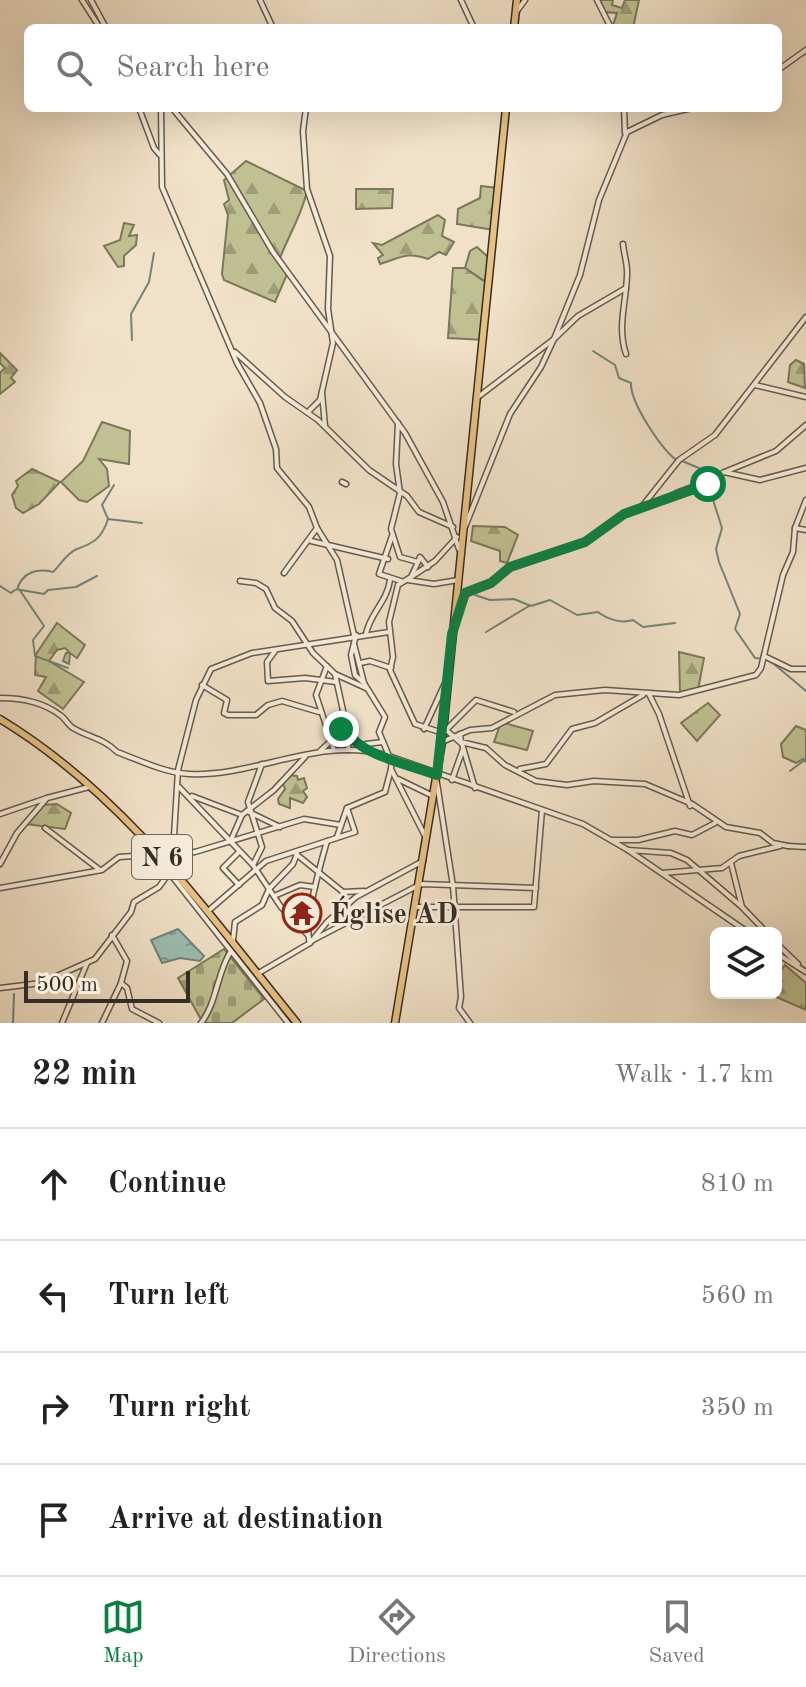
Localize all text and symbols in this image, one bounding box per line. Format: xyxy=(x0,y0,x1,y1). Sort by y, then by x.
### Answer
search box xyxy=(24,24,782,112)
icon: search xyxy=(52,46,96,90)
text: Search here xyxy=(116,53,270,83)
route start xyxy=(690,466,726,502)
route end xyxy=(323,711,359,747)
road number: N 6 xyxy=(132,835,192,879)
temple icon: Église AD xyxy=(281,892,323,934)
place label: Église AD xyxy=(330,895,458,930)
map controls xyxy=(710,927,782,999)
button: layers xyxy=(710,927,782,999)
scale bar xyxy=(24,967,190,1003)
text: 500 m xyxy=(36,974,98,996)
text: 22 min xyxy=(32,1058,137,1092)
text: Walk · 1.7 km xyxy=(614,1062,774,1088)
icon: ahead xyxy=(32,1162,76,1206)
text: Continue xyxy=(108,1169,227,1199)
text: 810 m xyxy=(701,1171,774,1197)
icon: left xyxy=(32,1274,76,1318)
text: Turn left xyxy=(108,1281,229,1311)
text: 560 m xyxy=(701,1283,774,1309)
icon: right xyxy=(32,1386,76,1430)
text: Turn right xyxy=(108,1393,250,1423)
text: 350 m xyxy=(701,1395,774,1421)
icon: arrive xyxy=(32,1498,76,1542)
text: Arrive at destination xyxy=(108,1505,383,1535)
tab: Map xyxy=(101,1595,145,1670)
tab: Directions xyxy=(348,1595,446,1670)
tab: Saved xyxy=(649,1595,705,1670)

